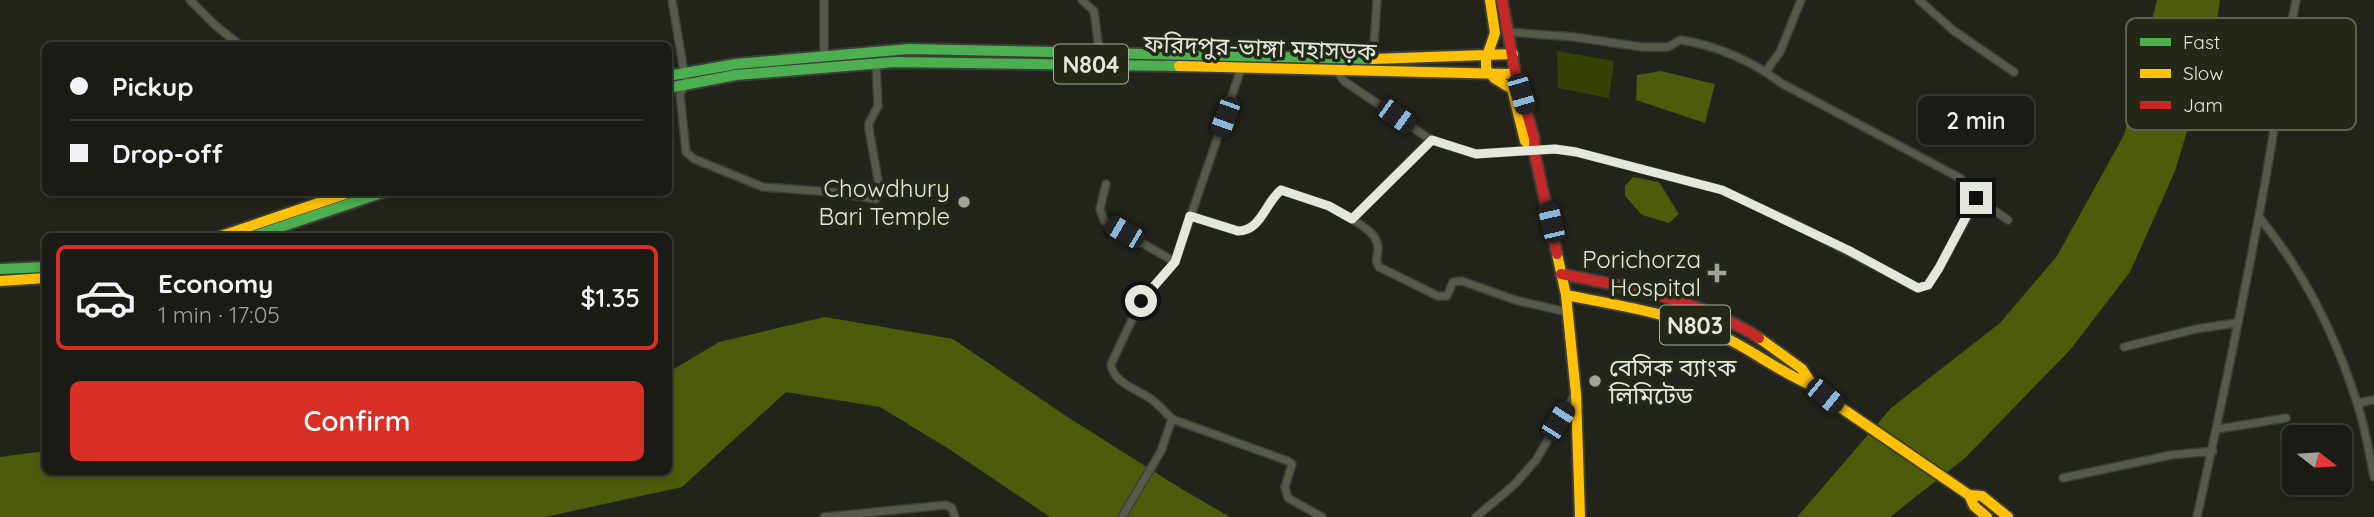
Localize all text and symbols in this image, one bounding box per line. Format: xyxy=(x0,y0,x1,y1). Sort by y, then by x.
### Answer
legend xyxy=(2126,18,2356,130)
street label: ফরিদপুর-ভাঙ্গা মহাসড়ক xyxy=(1142,28,1377,66)
text: Fast xyxy=(2183,30,2220,54)
road number: N804 xyxy=(1054,44,1128,83)
text: Slow xyxy=(2183,61,2224,85)
text: Pickup xyxy=(112,70,194,103)
car xyxy=(1506,71,1537,117)
text: Jam xyxy=(2183,93,2223,117)
car xyxy=(1208,94,1243,140)
car xyxy=(1373,95,1420,137)
callout: 2 min xyxy=(1918,96,2034,146)
text: 2 min xyxy=(1946,106,2006,135)
text: Drop-off xyxy=(112,137,223,170)
place label: Chowdhury Bari Temple xyxy=(818,173,950,231)
route end xyxy=(1960,182,1992,214)
marker: Chowdhury Bari Temple xyxy=(956,194,972,210)
car xyxy=(1537,199,1566,245)
car xyxy=(1101,212,1148,252)
place label: Porichorza Hospital xyxy=(1582,244,1701,302)
marker: Porichorza Hospital xyxy=(1707,263,1727,283)
icon: car xyxy=(74,266,137,329)
text: Economy xyxy=(158,267,273,300)
text: $1.35 xyxy=(580,281,640,314)
route start xyxy=(1125,285,1157,317)
text: 1 min · 17:05 xyxy=(158,300,280,329)
road number: N803 xyxy=(1660,306,1730,344)
place label: বেসিক ব্যাংক লিমিটেড xyxy=(1608,352,1737,410)
marker: বেসিক ব্যাংক লিমিটেড xyxy=(1587,373,1603,389)
car xyxy=(1803,375,1848,417)
button: Confirm xyxy=(70,381,644,461)
car xyxy=(1538,398,1579,444)
north arrow xyxy=(2282,425,2352,495)
map controls xyxy=(2282,425,2352,495)

